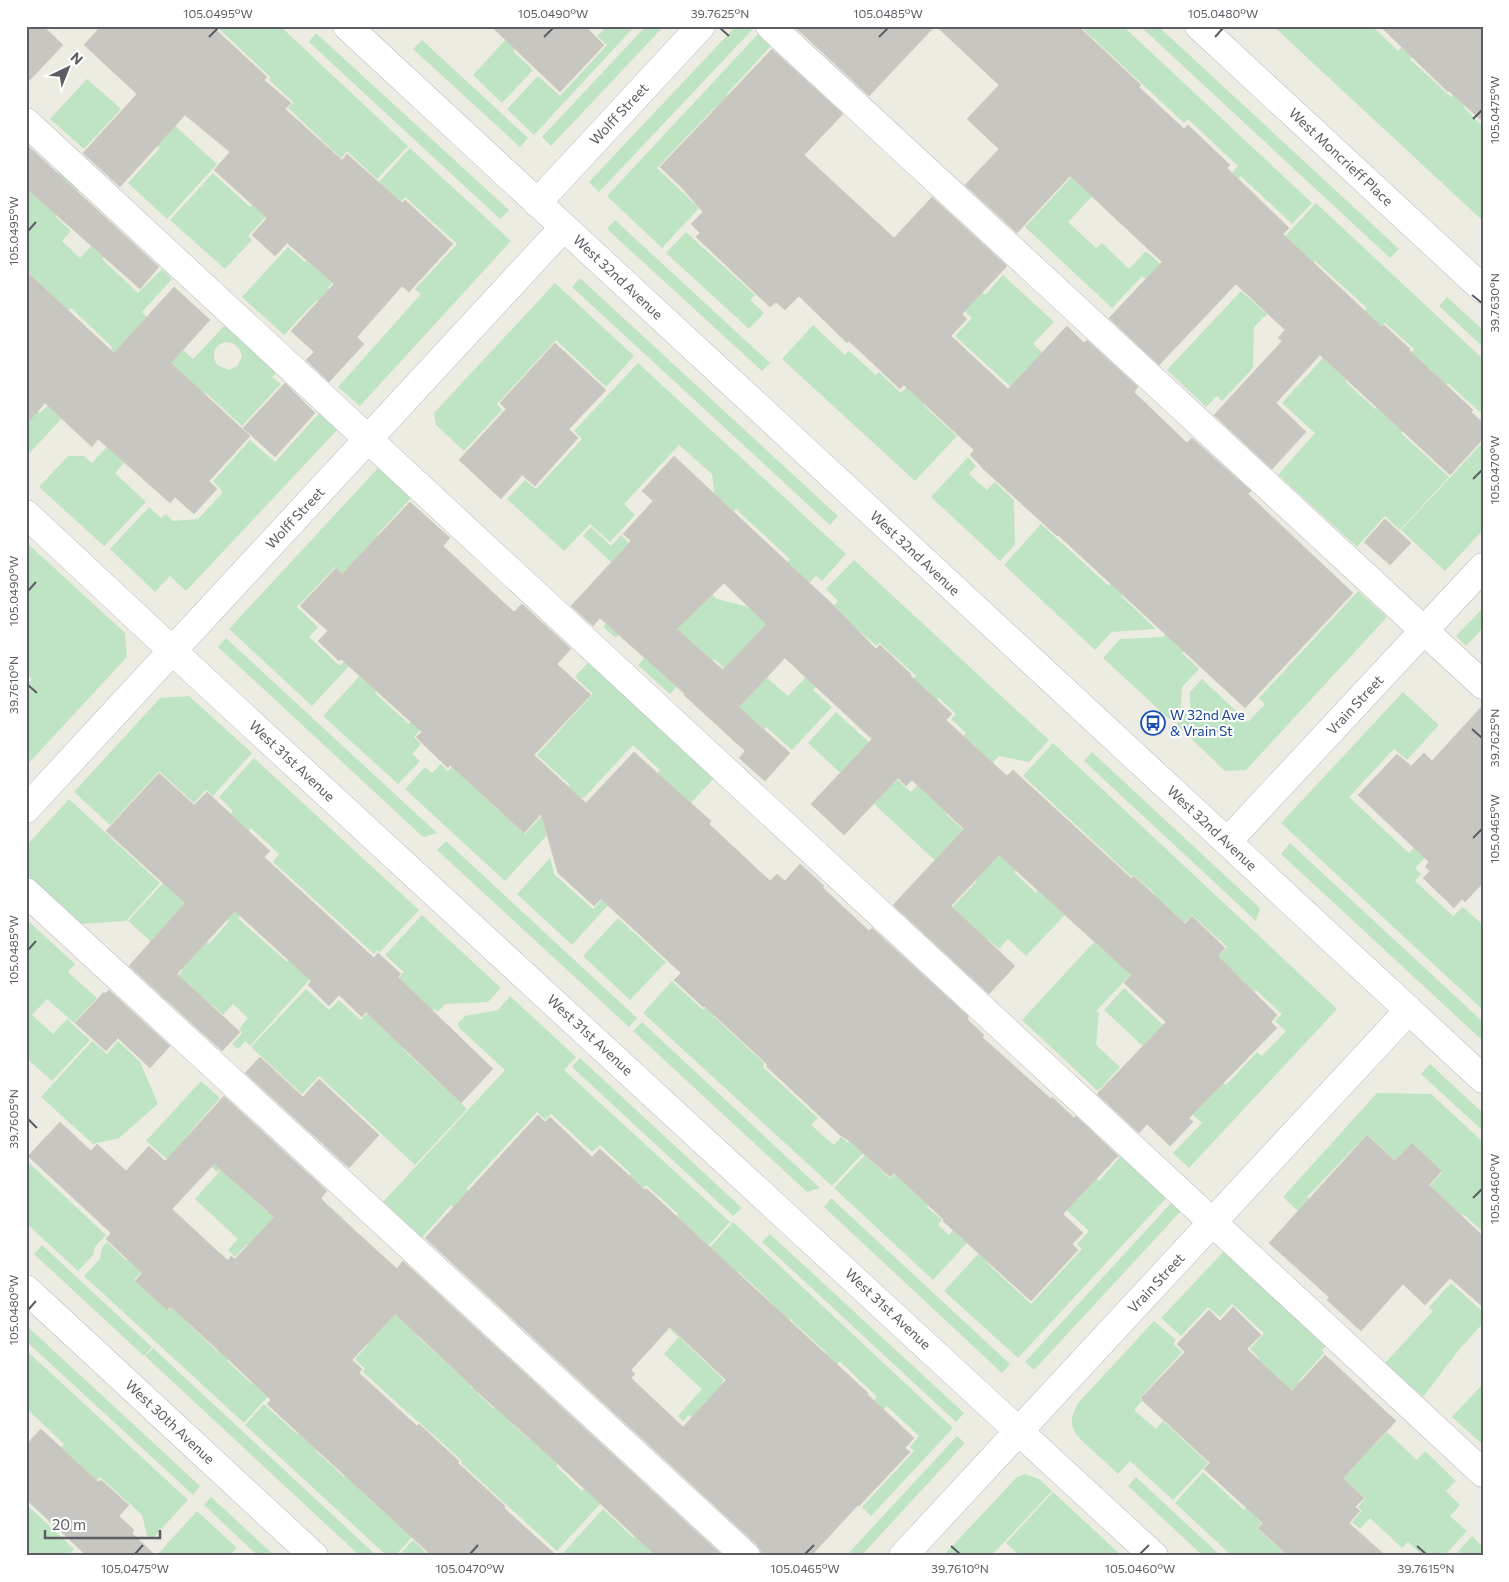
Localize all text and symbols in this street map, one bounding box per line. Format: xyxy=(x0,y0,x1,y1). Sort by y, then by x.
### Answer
text: 105.0495°W xyxy=(183,6,253,20)
text: 105.0490°W xyxy=(518,6,588,20)
text: 39.7625°N xyxy=(691,6,749,20)
text: 105.0485°W xyxy=(853,6,923,20)
text: 105.0480°W xyxy=(1188,6,1258,20)
north arrow xyxy=(42,42,92,92)
text: N xyxy=(68,48,87,68)
text: 105.0475°W xyxy=(1487,76,1501,144)
street label: Wolff Street xyxy=(586,79,652,148)
street label: West Moncrieff Place xyxy=(1286,104,1397,209)
text: 105.0495°W xyxy=(6,196,20,266)
street label: West 32nd Avenue xyxy=(570,231,667,323)
text: 39.7630°N xyxy=(1487,273,1501,333)
text: 105.0470°W xyxy=(1487,435,1501,505)
street label: Wolff Street xyxy=(262,483,328,552)
street label: West 32nd Avenue xyxy=(867,507,964,599)
text: 105.0490°W xyxy=(6,556,20,626)
text: 39.7610°N xyxy=(6,656,20,714)
street label: Vrain Street xyxy=(1323,671,1387,738)
place label: W 32nd Ave & Vrain St xyxy=(1170,706,1245,739)
text: 39.7625°N xyxy=(1487,709,1501,767)
bus stop icon: W 32nd Ave & Vrain St xyxy=(1140,710,1166,736)
street label: West 31st Avenue xyxy=(246,717,339,805)
street label: West 32nd Avenue xyxy=(1164,782,1261,874)
text: 105.0465°W xyxy=(1487,794,1501,864)
text: 105.0485°W xyxy=(6,915,20,985)
street label: West 31st Avenue xyxy=(544,991,637,1079)
text: 39.7605°N xyxy=(6,1089,20,1149)
text: 105.0460°W xyxy=(1487,1154,1501,1224)
street label: Vrain Street xyxy=(1124,1249,1188,1316)
street label: West 31st Avenue xyxy=(842,1265,935,1353)
text: 105.0480°W xyxy=(6,1275,20,1345)
street label: West 30th Avenue xyxy=(122,1376,218,1467)
scale bar xyxy=(45,1507,160,1539)
text: 20 m xyxy=(52,1515,86,1533)
text: 105.0475°W xyxy=(101,1561,169,1575)
text: 105.0470°W xyxy=(435,1561,505,1575)
text: 105.0465°W xyxy=(770,1561,840,1575)
text: 39.7610°N xyxy=(931,1561,989,1575)
text: 105.0460°W xyxy=(1105,1561,1175,1575)
text: 39.7615°N xyxy=(1398,1561,1454,1575)

